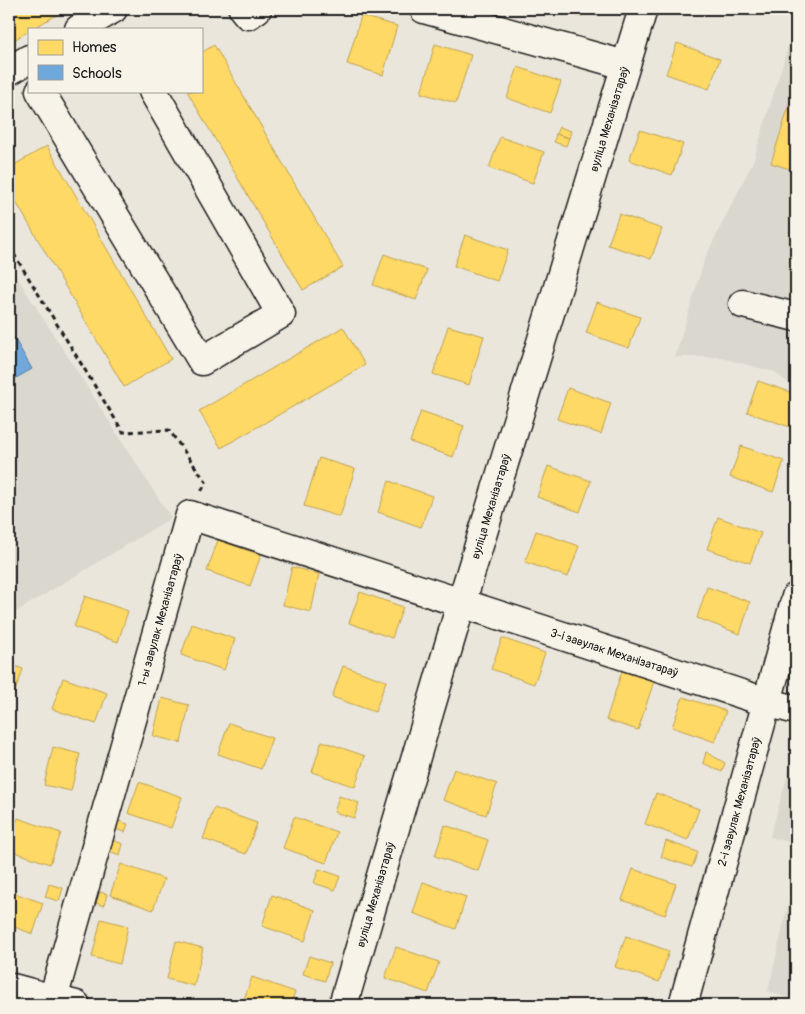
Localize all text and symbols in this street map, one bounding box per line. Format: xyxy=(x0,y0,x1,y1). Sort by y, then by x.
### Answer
legend xyxy=(28,28,202,92)
text: Homes xyxy=(72,38,117,57)
text: Schools xyxy=(72,64,122,83)
street label: вуліца Механізатараў xyxy=(587,65,633,174)
street label: вуліца Механізатараў xyxy=(468,452,514,561)
street label: 1-ы завулак Механізатараў xyxy=(135,552,187,688)
street label: 3-і завулак Механізатараў xyxy=(548,625,680,681)
street label: 2-і завулак Механізатараў xyxy=(715,735,765,868)
street label: вуліца Механізатараў xyxy=(353,840,399,949)

